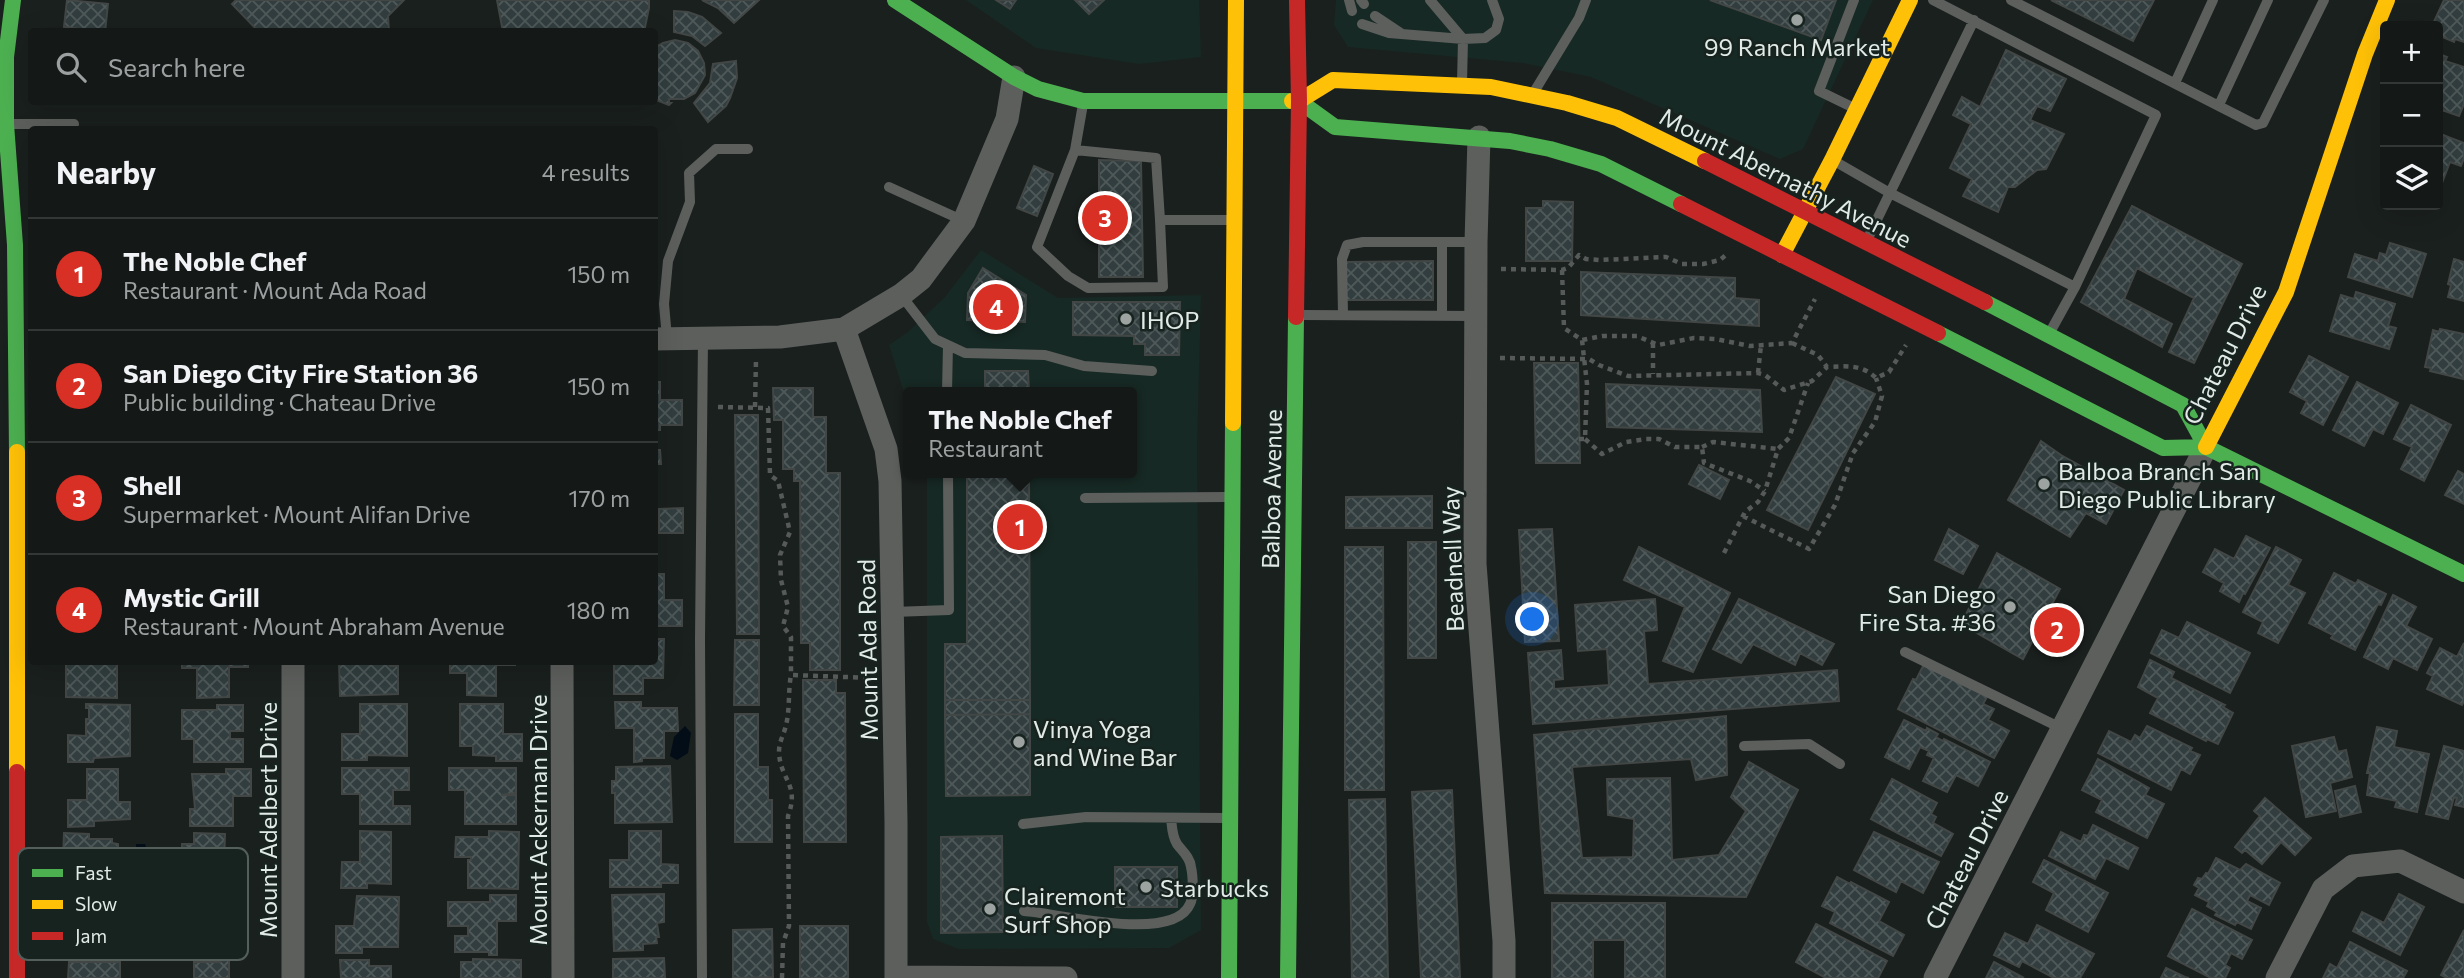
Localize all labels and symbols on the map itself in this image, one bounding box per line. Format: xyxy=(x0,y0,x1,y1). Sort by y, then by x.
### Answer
marker: 99 Ranch Market xyxy=(1789,12,1805,28)
place label: 99 Ranch Market xyxy=(1704,32,1890,61)
street label: Mount Abernathy Avenue xyxy=(1655,101,1917,253)
pin: 3 xyxy=(1082,192,1128,244)
street label: Chateau Drive xyxy=(2176,279,2272,429)
pin: 4 xyxy=(973,281,1019,333)
place label: IHOP xyxy=(1140,305,1199,334)
marker: IHOP xyxy=(1118,311,1134,327)
street label: Balboa Avenue xyxy=(1255,409,1287,569)
place label: Balboa Branch San Diego Public Library xyxy=(2058,456,2276,513)
marker: Balboa Branch San Diego Public Library xyxy=(2036,476,2052,492)
street label: Beadnell Way xyxy=(1435,486,1469,632)
pin: 1 xyxy=(997,501,1043,553)
street label: Mount Ada Road xyxy=(851,559,883,741)
place label: San Diego Fire Sta. #36 xyxy=(1858,579,1996,636)
marker: San Diego Fire Sta. #36 xyxy=(2002,599,2018,615)
your location xyxy=(1515,602,1549,636)
pin: 2 xyxy=(2034,604,2080,656)
street label: Mount Ackerman Drive xyxy=(523,694,552,946)
street label: Mount Adelbert Drive xyxy=(253,702,282,938)
place label: Vinya Yoga and Wine Bar xyxy=(1033,714,1177,771)
marker: Vinya Yoga and Wine Bar xyxy=(1011,734,1027,750)
street label: Chateau Drive xyxy=(1918,784,2014,934)
legend xyxy=(18,848,248,960)
text: Fast xyxy=(75,861,112,884)
place label: Starbucks xyxy=(1160,873,1269,902)
marker: Starbucks xyxy=(1138,879,1154,895)
place label: Clairemont Surf Shop xyxy=(1004,881,1126,938)
text: Slow xyxy=(75,892,117,915)
marker: Clairemont Surf Shop xyxy=(982,901,998,917)
text: Jam xyxy=(75,924,107,947)

